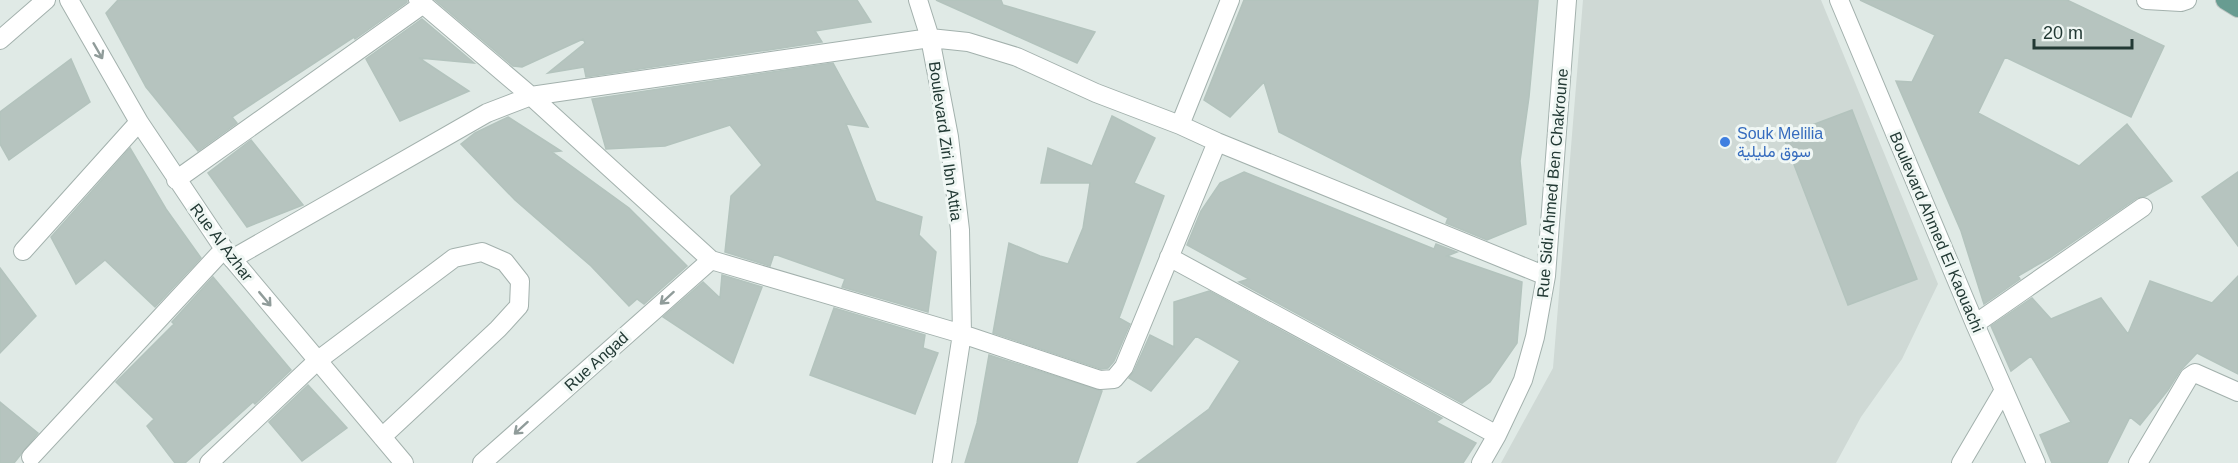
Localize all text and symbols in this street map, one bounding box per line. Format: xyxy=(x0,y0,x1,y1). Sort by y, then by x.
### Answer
scale bar xyxy=(2034,12,2132,50)
text: 20 m xyxy=(2043,23,2083,43)
one-way arrow xyxy=(92,42,104,59)
street label: Boulevard Ziri Ibn Attia xyxy=(926,60,965,222)
street label: Rue Sidi Ahmed Ben Chakroune xyxy=(1534,67,1571,299)
place label: Souk Melilia سوق مليلية xyxy=(1737,125,1823,162)
street label: Boulevard Ahmed El Kaouachi xyxy=(1886,129,1987,335)
marker: Souk Melilia سوق مليلية xyxy=(1718,135,1732,149)
street label: Rue Al Azhar xyxy=(187,200,257,285)
one-way arrow xyxy=(259,291,272,307)
one-way arrow xyxy=(660,291,675,305)
street label: Rue Angad xyxy=(561,329,631,394)
one-way arrow xyxy=(514,421,529,435)

